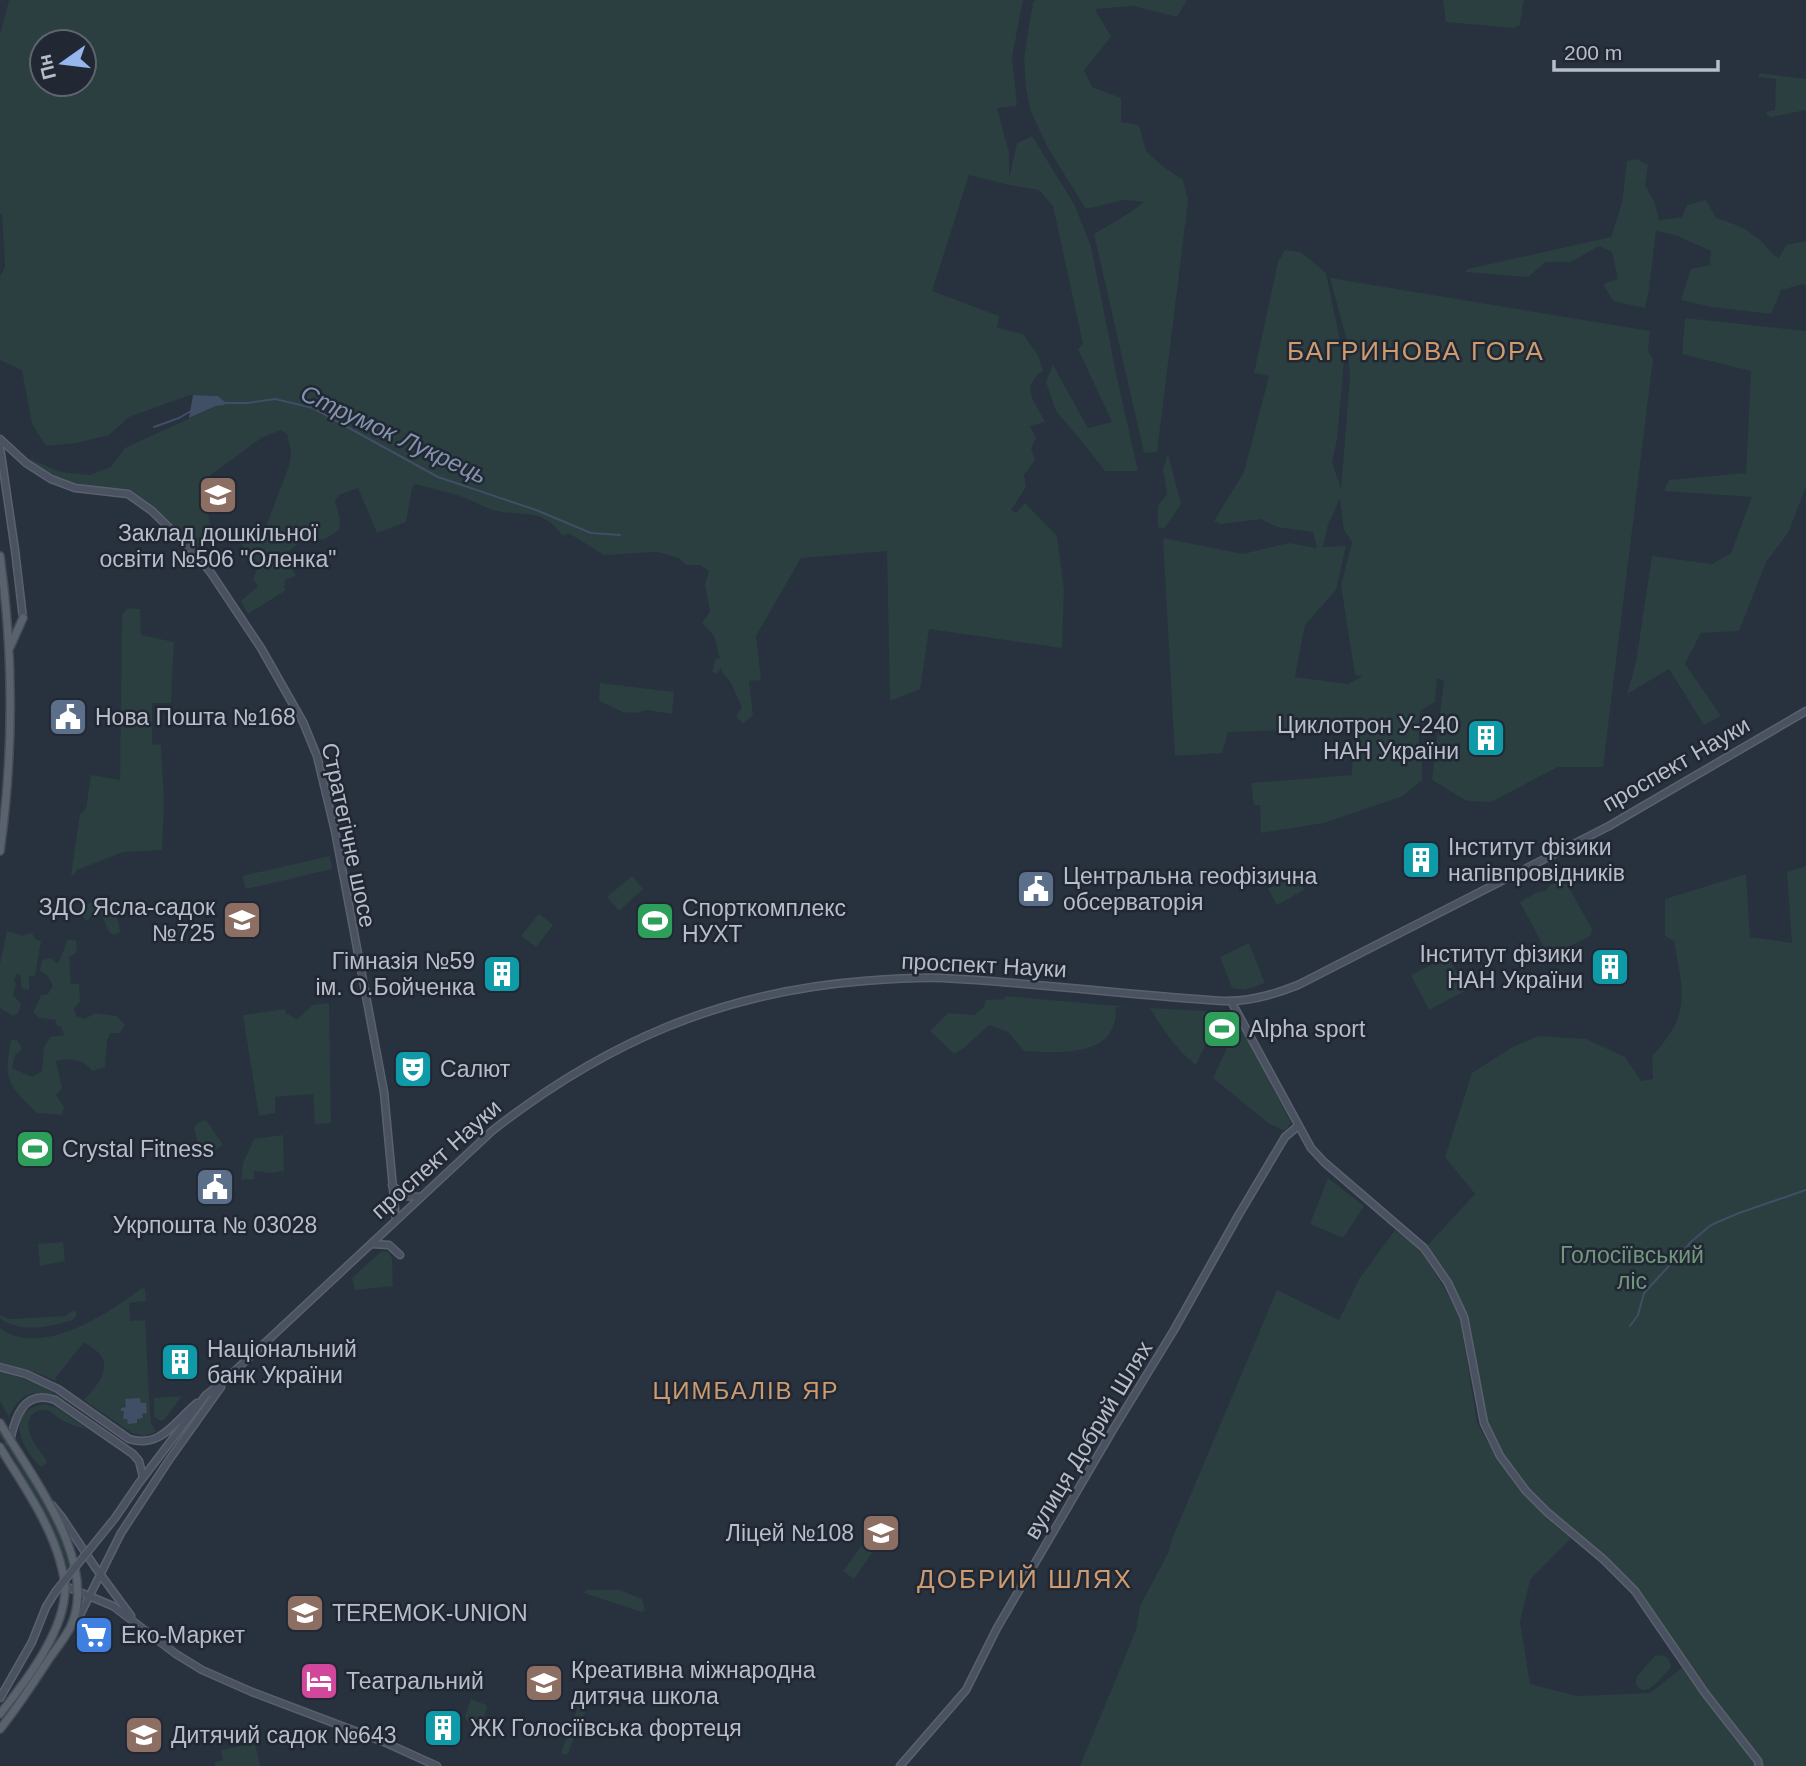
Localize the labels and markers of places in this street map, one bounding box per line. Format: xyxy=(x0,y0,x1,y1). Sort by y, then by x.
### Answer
school or university icon: Заклад дошкільної освіти №506 "Оленка" xyxy=(197,474,239,516)
place label: Заклад дошкільної освіти №506 "Оленка" xyxy=(99,520,337,572)
public building icon: Нова Пошта №168 xyxy=(47,696,89,738)
place label: Нова Пошта №168 xyxy=(95,704,296,730)
place label: Циклотрон У-240 НАН України xyxy=(1277,712,1459,764)
building icon: Циклотрон У-240 НАН України xyxy=(1465,717,1507,759)
place label: Інститут фізики напівпровідників xyxy=(1448,834,1625,886)
building icon: Інститут фізики напівпровідників xyxy=(1400,839,1442,881)
place label: Центральна геофізична обсерваторія xyxy=(1063,863,1317,915)
public building icon: Центральна геофізична обсерваторія xyxy=(1015,868,1057,910)
place label: ЗДО Ясла-садок №725 xyxy=(39,894,216,946)
place label: Спорткомплекс НУХТ xyxy=(682,895,846,947)
school or university icon: ЗДО Ясла-садок №725 xyxy=(221,899,263,941)
sports icon: Спорткомплекс НУХТ xyxy=(634,900,676,942)
place label: Інститут фізики НАН України xyxy=(1419,941,1583,993)
building icon: Інститут фізики НАН України xyxy=(1589,946,1631,988)
place label: Гімназія №59 ім. О.Бойченка xyxy=(315,948,475,1000)
building icon: Гімназія №59 ім. О.Бойченка xyxy=(481,953,523,995)
sports icon: Alpha sport xyxy=(1201,1008,1243,1050)
place label: Alpha sport xyxy=(1249,1016,1366,1042)
theatre icon: Салют xyxy=(392,1048,434,1090)
place label: Салют xyxy=(440,1056,511,1082)
sports icon: Crystal Fitness xyxy=(14,1128,56,1170)
place label: Crystal Fitness xyxy=(62,1136,214,1162)
public building icon: Укрпошта № 03028 xyxy=(194,1166,236,1208)
place label: Укрпошта № 03028 xyxy=(113,1212,317,1238)
place label: Національний банк України xyxy=(207,1336,357,1388)
building icon: Національний банк України xyxy=(159,1341,201,1383)
school or university icon: Ліцей №108 xyxy=(860,1512,902,1554)
place label: Ліцей №108 xyxy=(726,1520,854,1546)
school or university icon: TEREMOK-UNION xyxy=(284,1592,326,1634)
place label: TEREMOK-UNION xyxy=(332,1600,528,1626)
supermarket icon: Еко-Маркет xyxy=(73,1614,115,1656)
place label: Еко-Маркет xyxy=(121,1622,245,1648)
place label: Креативна міжнародна дитяча школа xyxy=(571,1657,816,1709)
hotel icon: Театральний xyxy=(298,1660,340,1702)
school or university icon: Креативна міжнародна дитяча школа xyxy=(523,1662,565,1704)
place label: Театральний xyxy=(346,1668,484,1694)
building icon: ЖК Голосіївська фортеця xyxy=(422,1707,464,1749)
school or university icon: Дитячий садок №643 xyxy=(123,1714,165,1756)
place label: ЖК Голосіївська фортеця xyxy=(470,1715,742,1741)
place label: Дитячий садок №643 xyxy=(171,1722,397,1748)

